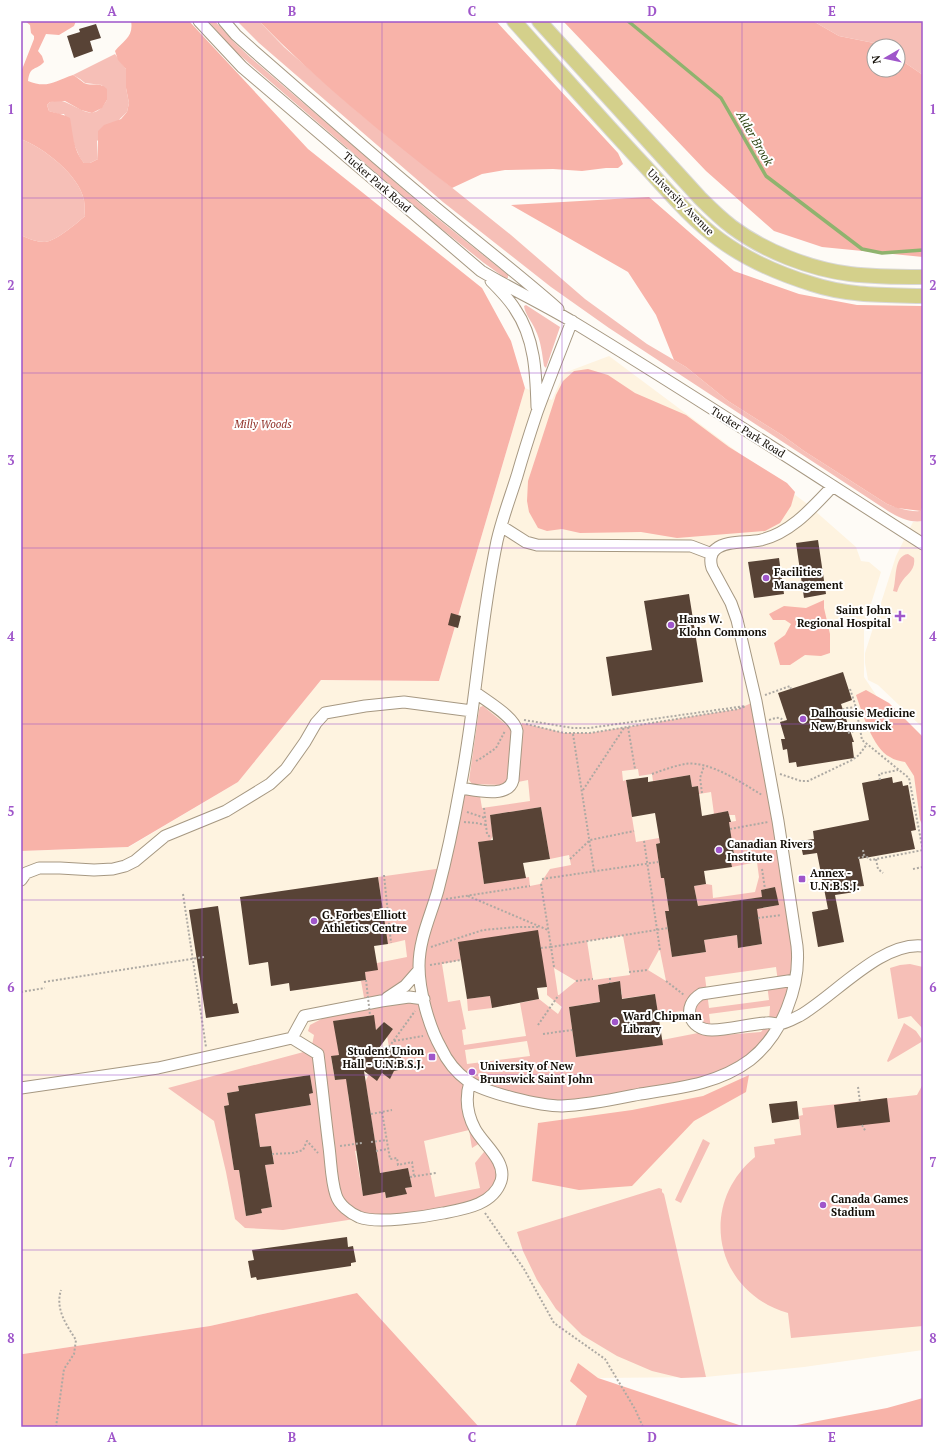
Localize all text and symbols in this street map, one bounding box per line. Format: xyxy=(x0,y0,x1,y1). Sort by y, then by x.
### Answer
text: A xyxy=(107,2,117,20)
text: B xyxy=(288,2,296,20)
text: C xyxy=(468,2,476,20)
text: D xyxy=(647,2,657,20)
text: E xyxy=(828,2,836,20)
north arrow xyxy=(866,38,906,78)
text: N xyxy=(868,54,884,65)
text: 1 xyxy=(7,100,15,118)
text: 1 xyxy=(929,100,937,118)
water label: Alder Brook xyxy=(733,107,777,168)
street label: Tucker Park Road xyxy=(340,149,414,215)
street label: University Avenue xyxy=(645,166,718,239)
text: 2 xyxy=(7,276,15,294)
text: 2 xyxy=(929,276,937,294)
street label: Tucker Park Road xyxy=(708,404,788,460)
park label: Milly Woods xyxy=(233,417,292,431)
text: 3 xyxy=(7,451,15,469)
text: 3 xyxy=(929,451,937,469)
place label: Facilities Management xyxy=(774,565,844,592)
marker: Facilities Management xyxy=(761,573,771,583)
place label: Saint John Regional Hospital xyxy=(797,603,891,630)
marker: Saint John Regional Hospital xyxy=(894,610,906,622)
place label: Hans W. Klohn Commons xyxy=(679,612,767,639)
marker: Hans W. Klohn Commons xyxy=(666,620,676,630)
text: 4 xyxy=(7,627,15,645)
text: 4 xyxy=(929,627,937,645)
place label: Dalhousie Medicine New Brunswick xyxy=(811,706,915,733)
marker: Dalhousie Medicine New Brunswick xyxy=(798,714,808,724)
text: 5 xyxy=(7,802,15,820)
text: 5 xyxy=(929,802,937,820)
place label: Canadian Rivers Institute xyxy=(727,837,813,864)
marker: Canadian Rivers Institute xyxy=(714,845,724,855)
place label: Annex - U.N.B.S.J. xyxy=(810,866,860,893)
marker: Annex - U.N.B.S.J. xyxy=(797,874,807,884)
place label: G. Forbes Elliott Athletics Centre xyxy=(322,908,407,935)
marker: G. Forbes Elliott Athletics Centre xyxy=(309,916,319,926)
text: 6 xyxy=(7,978,15,996)
text: 6 xyxy=(929,978,937,996)
place label: Ward Chipman Library xyxy=(623,1009,702,1036)
marker: Ward Chipman Library xyxy=(610,1017,620,1027)
place label: Student Union Hall - U.N.B.S.J. xyxy=(343,1044,424,1071)
marker: Student Union Hall - U.N.B.S.J. xyxy=(427,1052,437,1062)
place label: University of New Brunswick Saint John xyxy=(480,1059,593,1086)
marker: University of New Brunswick Saint John xyxy=(467,1067,477,1077)
text: 7 xyxy=(7,1153,15,1171)
text: 7 xyxy=(929,1153,937,1171)
place label: Canada Games Stadium xyxy=(831,1192,908,1219)
marker: Canada Games Stadium xyxy=(818,1200,828,1210)
text: 8 xyxy=(7,1329,15,1347)
text: 8 xyxy=(929,1329,937,1347)
text: A xyxy=(107,1428,117,1446)
text: B xyxy=(288,1428,296,1446)
text: C xyxy=(468,1428,476,1446)
text: D xyxy=(647,1428,657,1446)
text: E xyxy=(828,1428,836,1446)

